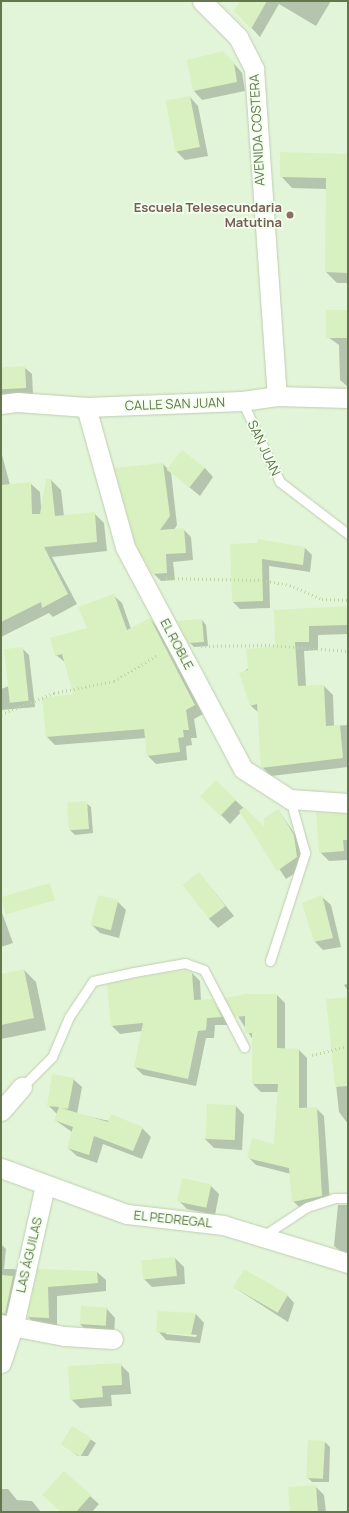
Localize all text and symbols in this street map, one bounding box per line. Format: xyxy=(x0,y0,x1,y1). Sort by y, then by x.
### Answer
street label: AVENIDA COSTERA xyxy=(246,74,268,186)
place label: Escuela Telesecundaria Matutina xyxy=(134,200,282,231)
marker: Escuela Telesecundaria Matutina xyxy=(285,210,295,220)
street label: CALLE SAN JUAN xyxy=(125,394,225,414)
street label: SAN JUAN xyxy=(244,418,284,478)
street label: EL ROBLE xyxy=(157,615,197,673)
street label: EL PEDREGAL xyxy=(133,1207,213,1231)
street label: LAS ÁGUILAS xyxy=(13,1216,45,1294)

